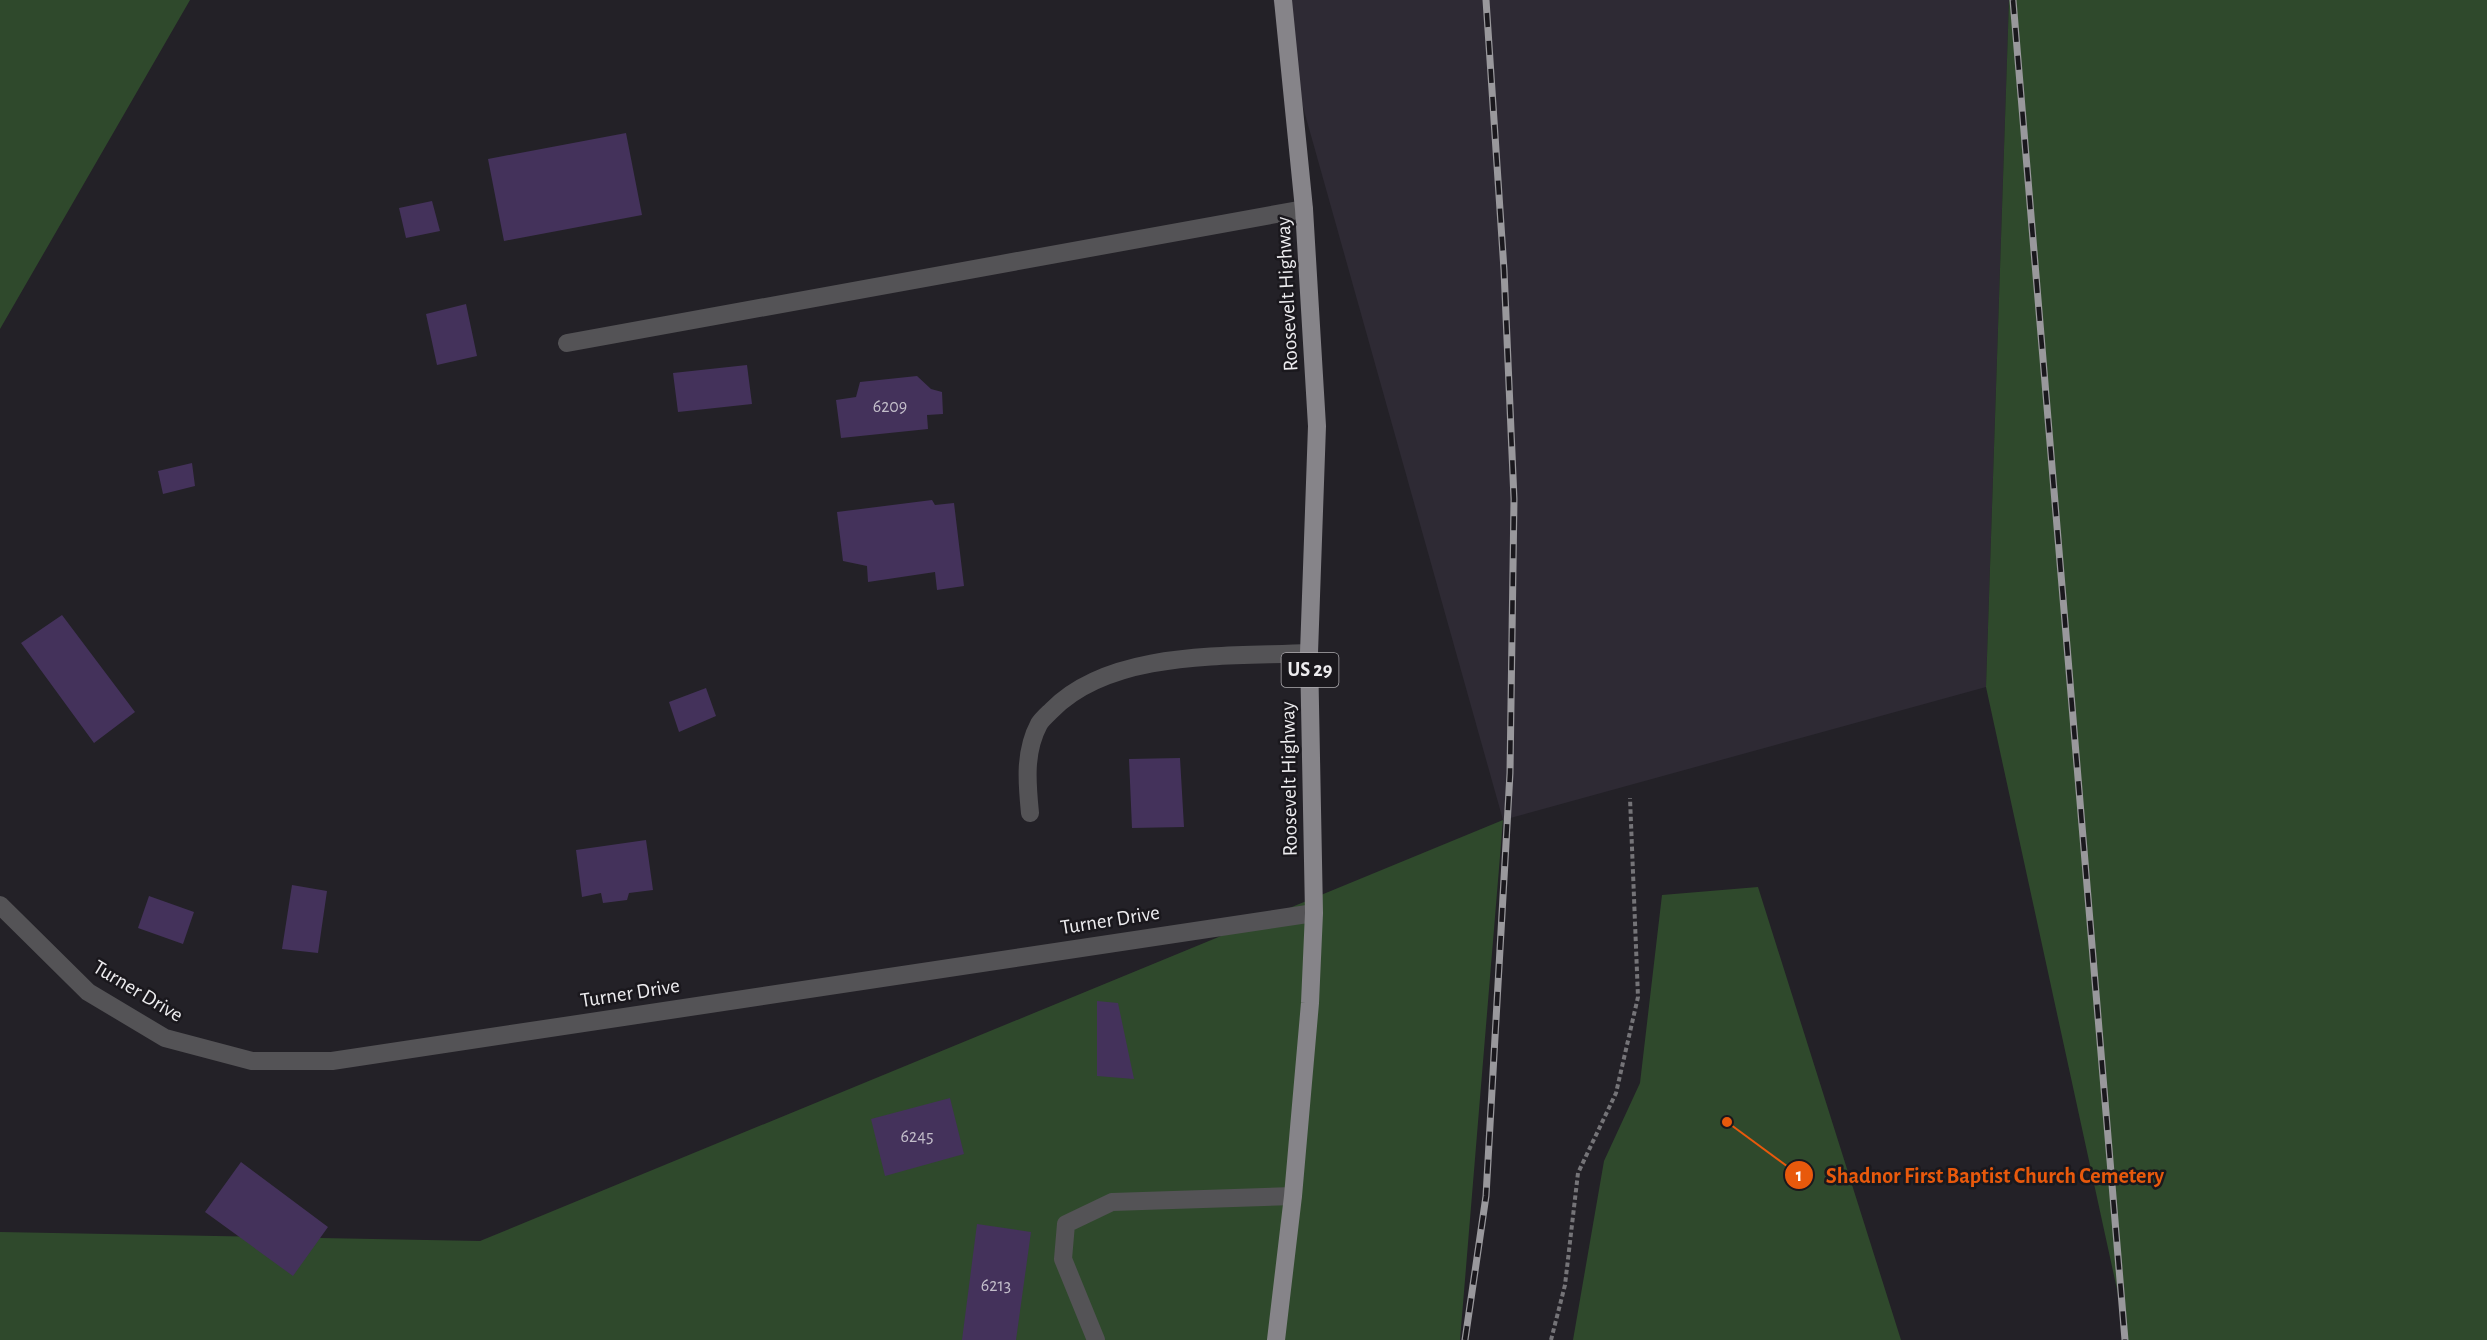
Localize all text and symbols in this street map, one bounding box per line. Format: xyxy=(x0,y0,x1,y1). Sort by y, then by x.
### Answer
street label: Roosevelt Highway xyxy=(1272,216,1302,372)
house number: 6209 xyxy=(873,398,907,416)
road number: US 29 xyxy=(1282,653,1338,687)
street label: Roosevelt Highway xyxy=(1277,701,1301,857)
street label: Turner Drive xyxy=(1059,902,1161,938)
street label: Turner Drive xyxy=(90,956,186,1026)
street label: Turner Drive xyxy=(579,975,681,1011)
house number: 6245 xyxy=(901,1128,933,1146)
callout: Shadnor First Baptist Church Cemetery xyxy=(1784,1155,2176,1195)
text: Shadnor First Baptist Church Cemetery xyxy=(1826,1165,2164,1188)
text: 1 xyxy=(1796,1167,1802,1185)
house number: 6213 xyxy=(981,1277,1011,1295)

